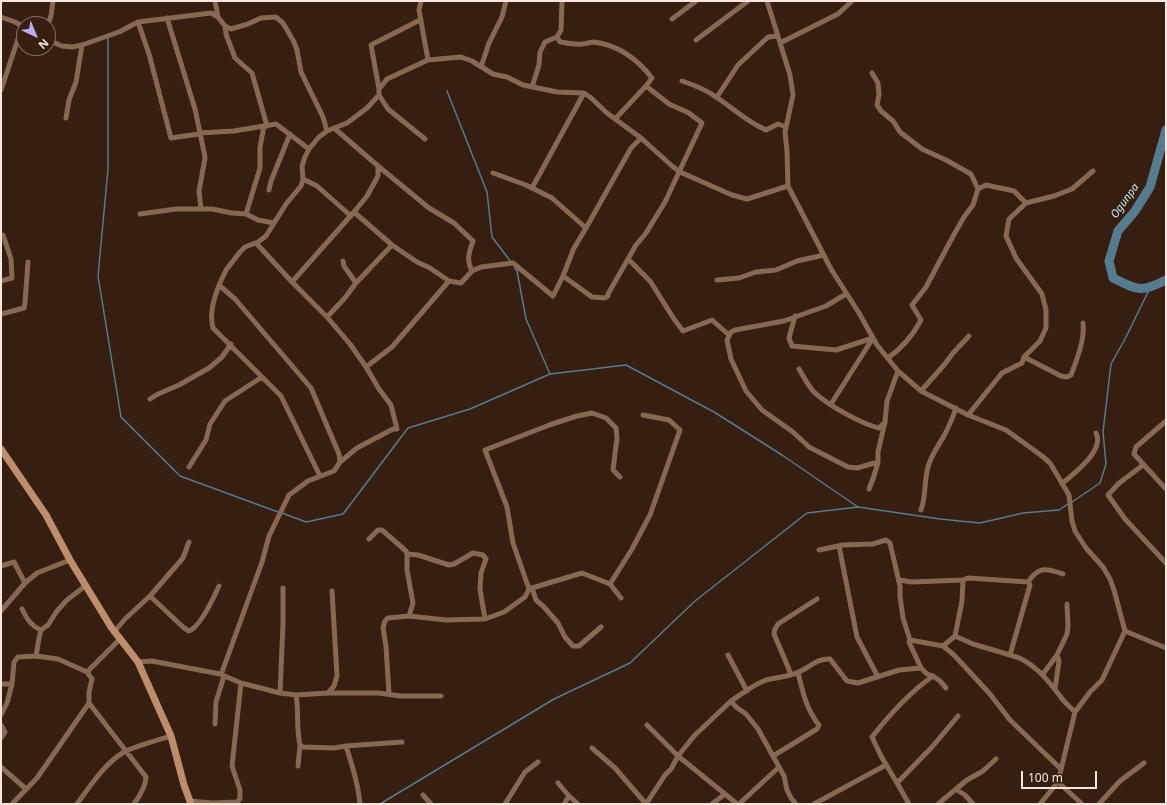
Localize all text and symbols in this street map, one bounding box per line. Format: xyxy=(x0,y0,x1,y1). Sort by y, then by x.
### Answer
north arrow xyxy=(16,16,56,56)
text: N xyxy=(36,36,52,53)
water label: Ogunpa xyxy=(1108,181,1142,221)
scale bar xyxy=(1023,763,1099,789)
text: 100 m xyxy=(1028,769,1063,786)

